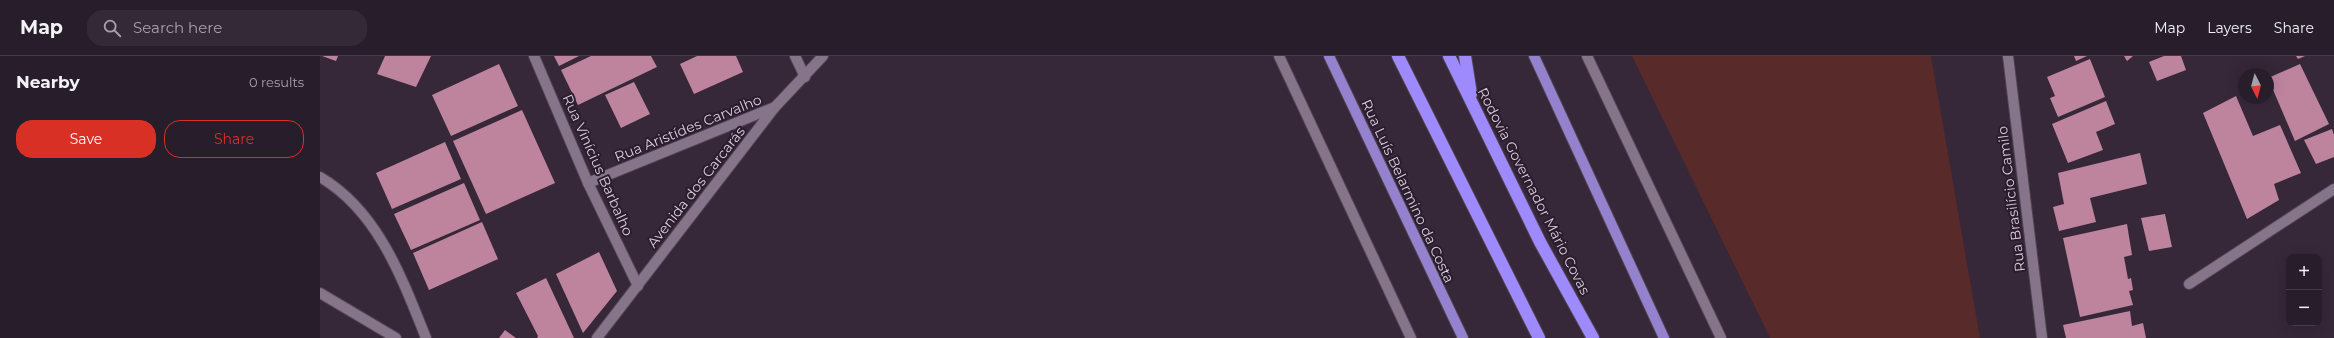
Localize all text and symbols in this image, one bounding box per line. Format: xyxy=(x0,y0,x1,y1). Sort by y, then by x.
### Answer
search box xyxy=(87,10,367,46)
text: Map xyxy=(20,16,63,39)
icon: search xyxy=(101,17,123,39)
text: Search here xyxy=(133,18,222,37)
text: Map xyxy=(2154,19,2185,37)
text: Layers xyxy=(2207,19,2252,37)
text: Share xyxy=(2274,19,2314,37)
north arrow xyxy=(2238,68,2274,104)
text: Nearby xyxy=(16,72,80,92)
text: 0 results xyxy=(249,74,304,90)
street label: Rodovia Governador Mário Covas xyxy=(1474,84,1594,298)
street label: Rua Aristídes Carvalho xyxy=(612,90,764,166)
street label: Rua Vinícius Barbalho xyxy=(559,91,638,239)
street label: Rua Luís Belarmino da Costa xyxy=(1357,96,1459,286)
button: Save xyxy=(16,120,156,158)
button: Share xyxy=(164,120,304,158)
street label: Avenida dos Carcarás xyxy=(643,123,749,251)
street label: Rua Brasilício Camilo xyxy=(1993,125,2029,273)
map controls xyxy=(2286,254,2322,326)
button: + xyxy=(2286,254,2322,290)
button: − xyxy=(2286,290,2322,326)

